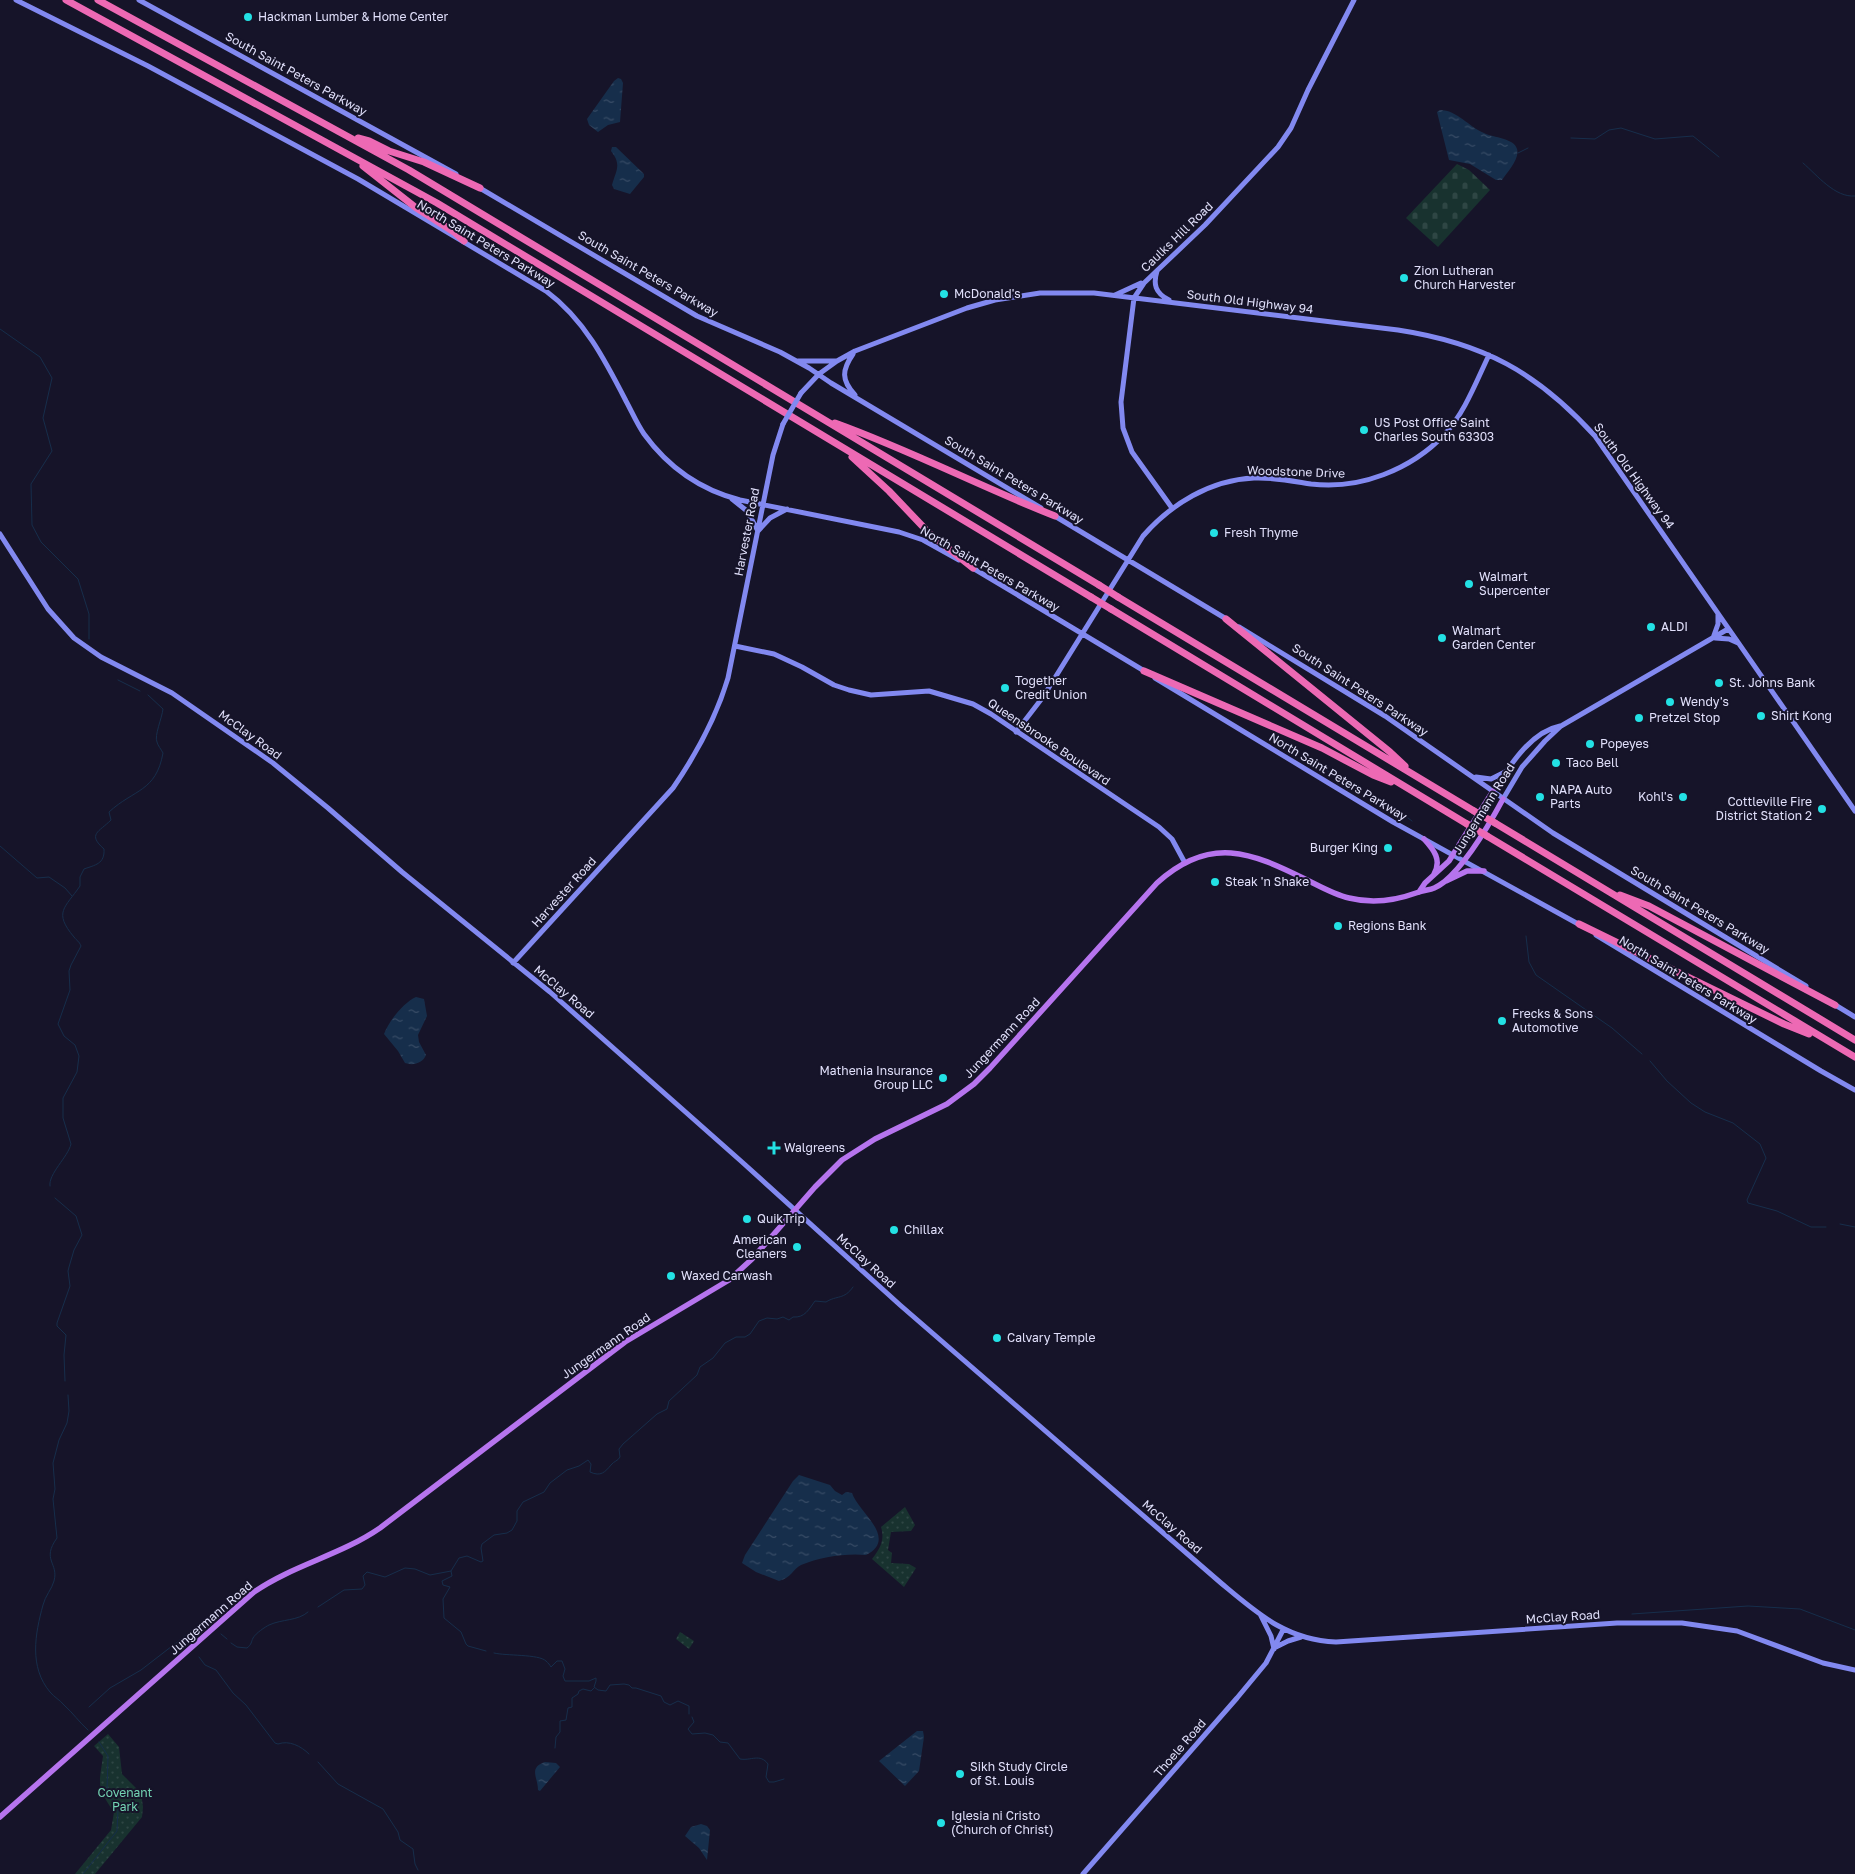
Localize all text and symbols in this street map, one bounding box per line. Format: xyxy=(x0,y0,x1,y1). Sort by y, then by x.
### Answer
place label: Hackman Lumber & Home Center xyxy=(258,9,449,24)
marker: Hackman Lumber & Home Center xyxy=(242,11,254,23)
street label: South Saint Peters Parkway xyxy=(223,28,370,119)
street label: North Saint Peters Parkway xyxy=(414,196,558,291)
street label: Caulks Hill Road xyxy=(1137,198,1216,275)
street label: South Saint Peters Parkway xyxy=(575,227,721,320)
place label: Zion Lutheran Church Harvester xyxy=(1414,263,1516,292)
marker: Zion Lutheran Church Harvester xyxy=(1398,272,1410,284)
place label: McDonald's xyxy=(954,286,1021,301)
street label: South Old Highway 94 xyxy=(1186,286,1314,317)
marker: McDonald's xyxy=(938,288,950,300)
place label: US Post Office Saint Charles South 63303 xyxy=(1374,415,1494,444)
street label: South Old Highway 94 xyxy=(1591,420,1678,532)
marker: US Post Office Saint Charles South 63303 xyxy=(1358,424,1370,436)
street label: South Saint Peters Parkway xyxy=(942,432,1087,527)
street label: Woodstone Drive xyxy=(1247,462,1345,481)
street label: Harvester Road xyxy=(731,486,762,577)
street label: North Saint Peters Parkway xyxy=(918,522,1063,615)
place label: Fresh Thyme xyxy=(1224,525,1298,540)
marker: Fresh Thyme xyxy=(1208,527,1220,539)
place label: Walmart Supercenter xyxy=(1479,569,1550,598)
marker: Walmart Supercenter xyxy=(1463,578,1475,590)
place label: ALDI xyxy=(1661,619,1688,634)
marker: ALDI xyxy=(1645,621,1657,633)
place label: Walmart Garden Center xyxy=(1452,623,1536,652)
marker: Walmart Garden Center xyxy=(1436,632,1448,644)
street label: South Saint Peters Parkway xyxy=(1289,640,1431,739)
place label: Together Credit Union xyxy=(1015,673,1087,702)
place label: St. Johns Bank xyxy=(1729,675,1815,690)
marker: St. Johns Bank xyxy=(1713,677,1725,689)
marker: Together Credit Union xyxy=(999,682,1011,694)
place label: Wendy's xyxy=(1680,694,1729,709)
street label: Queensbrooke Boulevard xyxy=(985,695,1113,788)
marker: Wendy's xyxy=(1664,696,1676,708)
street label: McClay Road xyxy=(216,707,285,763)
place label: Shirt Kong xyxy=(1771,708,1832,723)
place label: Pretzel Stop xyxy=(1649,710,1720,725)
marker: Shirt Kong xyxy=(1755,710,1767,722)
marker: Pretzel Stop xyxy=(1633,712,1645,724)
street label: North Saint Peters Parkway xyxy=(1266,729,1410,824)
place label: Popeyes xyxy=(1600,736,1649,751)
marker: Popeyes xyxy=(1584,738,1596,750)
place label: Taco Bell xyxy=(1566,755,1619,770)
marker: Taco Bell xyxy=(1550,757,1562,769)
street label: Jungermann Road xyxy=(1449,760,1518,857)
place label: NAPA Auto Parts xyxy=(1550,782,1612,811)
place label: Kohl's xyxy=(1638,789,1673,804)
marker: NAPA Auto Parts xyxy=(1534,791,1546,803)
marker: Kohl's xyxy=(1677,791,1689,803)
place label: Cottleville Fire District Station 2 xyxy=(1716,794,1812,823)
marker: Cottleville Fire District Station 2 xyxy=(1816,803,1828,815)
place label: Burger King xyxy=(1310,840,1378,855)
marker: Burger King xyxy=(1382,842,1394,854)
street label: Harvester Road xyxy=(528,853,599,930)
street label: South Saint Peters Parkway xyxy=(1628,862,1773,957)
place label: Steak 'n Shake xyxy=(1225,874,1309,889)
marker: Steak 'n Shake xyxy=(1209,876,1221,888)
place label: Regions Bank xyxy=(1348,918,1427,933)
marker: Regions Bank xyxy=(1332,920,1344,932)
street label: North Saint Peters Parkway xyxy=(1616,932,1760,1027)
street label: McClay Road xyxy=(531,962,598,1021)
street label: Jungermann Road xyxy=(960,994,1043,1081)
place label: Frecks & Sons Automotive xyxy=(1512,1006,1593,1035)
marker: Frecks & Sons Automotive xyxy=(1496,1015,1508,1027)
place label: Mathenia Insurance Group LLC xyxy=(820,1063,933,1092)
marker: Mathenia Insurance Group LLC xyxy=(937,1072,949,1084)
place label: Walgreens xyxy=(784,1140,845,1155)
marker: Walgreens xyxy=(768,1142,780,1154)
place label: QuikTrip xyxy=(757,1211,805,1226)
marker: QuikTrip xyxy=(741,1213,753,1225)
place label: Chillax xyxy=(904,1222,944,1237)
marker: Chillax xyxy=(888,1224,900,1236)
street label: McClay Road xyxy=(834,1230,899,1291)
place label: American Cleaners xyxy=(733,1232,787,1261)
marker: American Cleaners xyxy=(791,1241,803,1253)
place label: Waxed Carwash xyxy=(681,1268,772,1283)
marker: Waxed Carwash xyxy=(665,1270,677,1282)
street label: Jungermann Road xyxy=(558,1309,653,1382)
place label: Calvary Temple xyxy=(1007,1330,1095,1345)
marker: Calvary Temple xyxy=(991,1332,1003,1344)
street label: McClay Road xyxy=(1139,1497,1205,1557)
street label: Jungermann Road xyxy=(166,1578,255,1658)
street label: McClay Road xyxy=(1525,1606,1601,1627)
street label: Thoele Road xyxy=(1150,1716,1209,1780)
place label: Sikh Study Circle of St. Louis xyxy=(970,1759,1068,1788)
marker: Sikh Study Circle of St. Louis xyxy=(954,1768,966,1780)
park label: Covenant Park xyxy=(98,1785,153,1814)
place label: Iglesia ni Cristo (Church of Christ) xyxy=(951,1808,1053,1837)
marker: Iglesia ni Cristo (Church of Christ) xyxy=(935,1817,947,1829)

